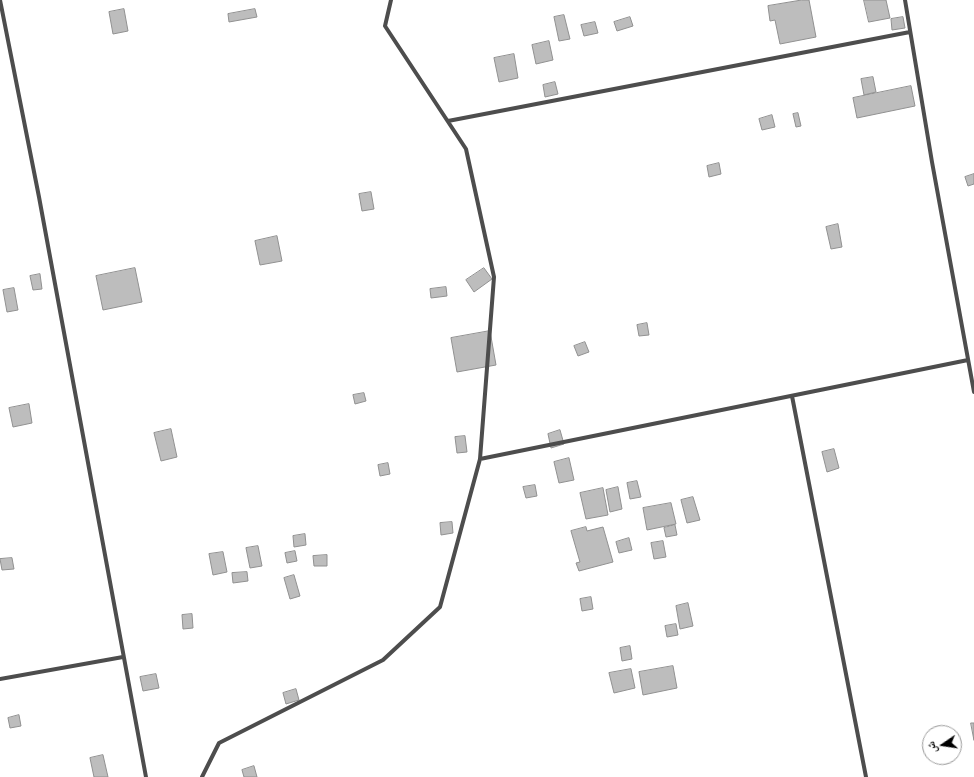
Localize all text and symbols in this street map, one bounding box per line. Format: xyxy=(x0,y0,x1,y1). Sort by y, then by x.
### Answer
north arrow xyxy=(922,725,962,765)
text: ش xyxy=(923,740,939,755)

